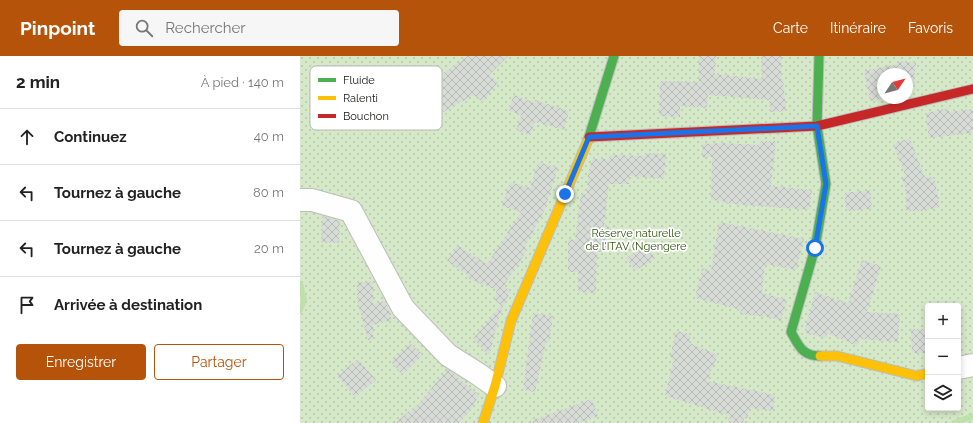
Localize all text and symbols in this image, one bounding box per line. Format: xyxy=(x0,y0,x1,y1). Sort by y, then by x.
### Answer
search box xyxy=(119,10,399,46)
text: Pinpoint xyxy=(20,17,95,39)
icon: search xyxy=(133,17,155,39)
text: Rechercher xyxy=(165,19,246,37)
text: Carte xyxy=(773,20,808,36)
text: Itinéraire xyxy=(830,20,886,36)
text: Favoris xyxy=(908,20,953,36)
legend xyxy=(310,66,442,130)
north arrow xyxy=(877,68,913,104)
text: 2 min xyxy=(16,72,60,92)
text: Fluide xyxy=(343,74,375,87)
text: À pied · 140 m xyxy=(201,75,284,90)
text: Ralenti xyxy=(343,92,378,105)
text: Bouchon xyxy=(343,110,389,123)
icon: ahead xyxy=(16,126,38,148)
text: Continuez xyxy=(54,128,127,146)
text: 40 m xyxy=(254,129,284,144)
icon: left xyxy=(16,182,38,204)
text: Tournez à gauche xyxy=(54,184,181,202)
text: 80 m xyxy=(253,185,284,200)
route end xyxy=(556,185,574,203)
park label: Réserve naturelle de l'ITAV (Ngengere xyxy=(586,227,687,253)
icon: left xyxy=(16,238,38,260)
route start xyxy=(806,239,824,257)
text: Tournez à gauche xyxy=(54,240,181,258)
text: 20 m xyxy=(254,241,284,256)
icon: arrive xyxy=(16,294,38,316)
text: Arrivée à destination xyxy=(54,296,202,314)
map controls xyxy=(925,303,961,411)
button: + xyxy=(925,303,961,339)
button: − xyxy=(925,339,961,375)
button: Enregistrer xyxy=(16,344,146,380)
button: Partager xyxy=(154,344,284,380)
button: layers xyxy=(925,375,961,411)

